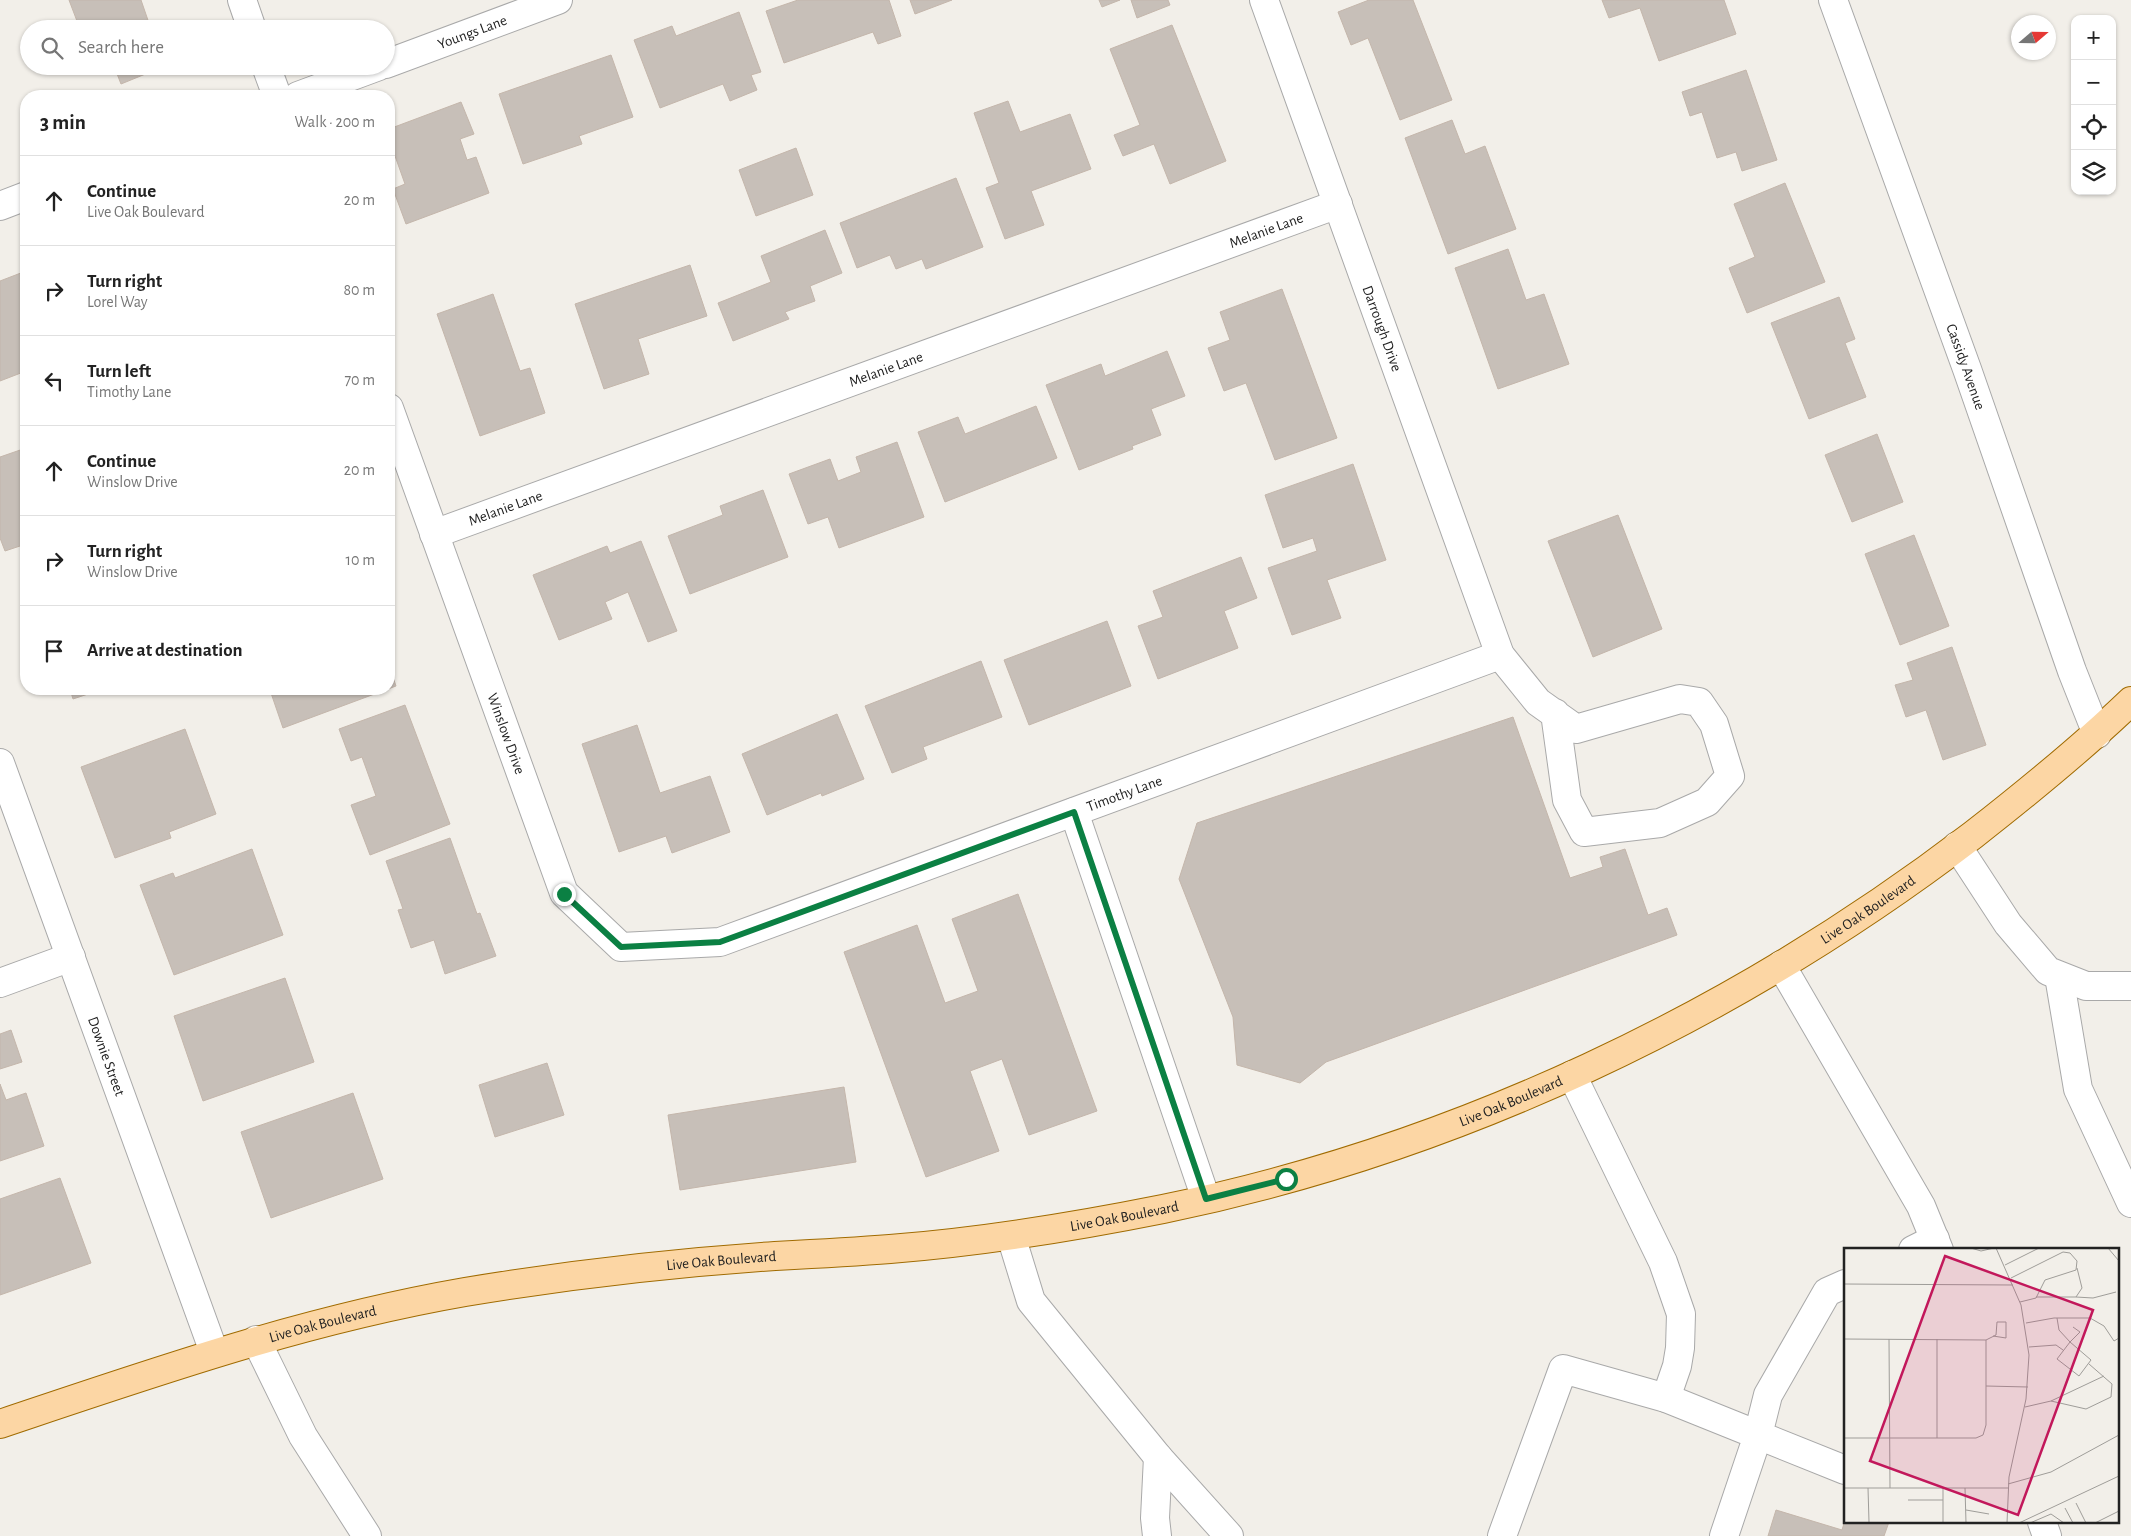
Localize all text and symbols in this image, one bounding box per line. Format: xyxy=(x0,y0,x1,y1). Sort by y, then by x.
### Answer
street label: Youngs Lane xyxy=(436,12,509,52)
north arrow xyxy=(2011,15,2056,60)
map controls xyxy=(2071,15,2116,195)
button: + xyxy=(2071,15,2116,60)
search box xyxy=(20,20,395,75)
icon: search xyxy=(38,34,66,62)
text: Search here xyxy=(78,38,164,57)
button: − xyxy=(2071,60,2116,105)
button: locate xyxy=(2071,105,2116,150)
text: 3 min xyxy=(40,112,86,133)
text: Walk · 200 m xyxy=(294,114,375,130)
button: layers xyxy=(2071,150,2116,195)
text: Continue xyxy=(87,182,156,201)
icon: ahead xyxy=(40,187,68,215)
text: 20 m xyxy=(344,192,375,208)
text: Live Oak Boulevard xyxy=(87,204,205,220)
street label: Melanie Lane xyxy=(1227,210,1305,251)
text: Turn right xyxy=(87,272,162,291)
icon: right xyxy=(40,277,68,305)
text: 80 m xyxy=(344,282,375,298)
street label: Darrough Drive xyxy=(1360,283,1405,373)
text: Lorel Way xyxy=(87,294,148,310)
street label: Cassidy Avenue xyxy=(1944,322,1988,412)
street label: Melanie Lane xyxy=(847,349,925,389)
text: Turn left xyxy=(87,362,151,381)
icon: left xyxy=(40,367,68,395)
text: 70 m xyxy=(344,372,375,388)
text: Timothy Lane xyxy=(87,384,171,400)
text: Continue xyxy=(87,452,156,471)
icon: ahead xyxy=(40,457,68,485)
text: 20 m xyxy=(344,462,375,478)
text: Winslow Drive xyxy=(87,474,178,490)
street label: Melanie Lane xyxy=(466,488,544,528)
text: Turn right xyxy=(87,542,162,561)
icon: right xyxy=(40,547,68,575)
text: 10 m xyxy=(346,552,375,568)
text: Winslow Drive xyxy=(87,564,178,580)
icon: arrive xyxy=(40,637,68,665)
text: Arrive at destination xyxy=(87,641,243,660)
street label: Winslow Drive xyxy=(485,691,528,776)
street label: Timothy Lane xyxy=(1084,772,1164,814)
street label: Live Oak Boulevard xyxy=(1818,873,1918,946)
route end xyxy=(553,883,576,906)
street label: Downie Street xyxy=(85,1015,128,1098)
street label: Live Oak Boulevard xyxy=(1457,1073,1565,1129)
route start xyxy=(1275,1168,1298,1191)
street label: Live Oak Boulevard xyxy=(1069,1198,1180,1234)
street label: Live Oak Boulevard xyxy=(665,1248,777,1273)
inset map xyxy=(1844,1248,2118,1524)
street label: Live Oak Boulevard xyxy=(267,1303,378,1345)

